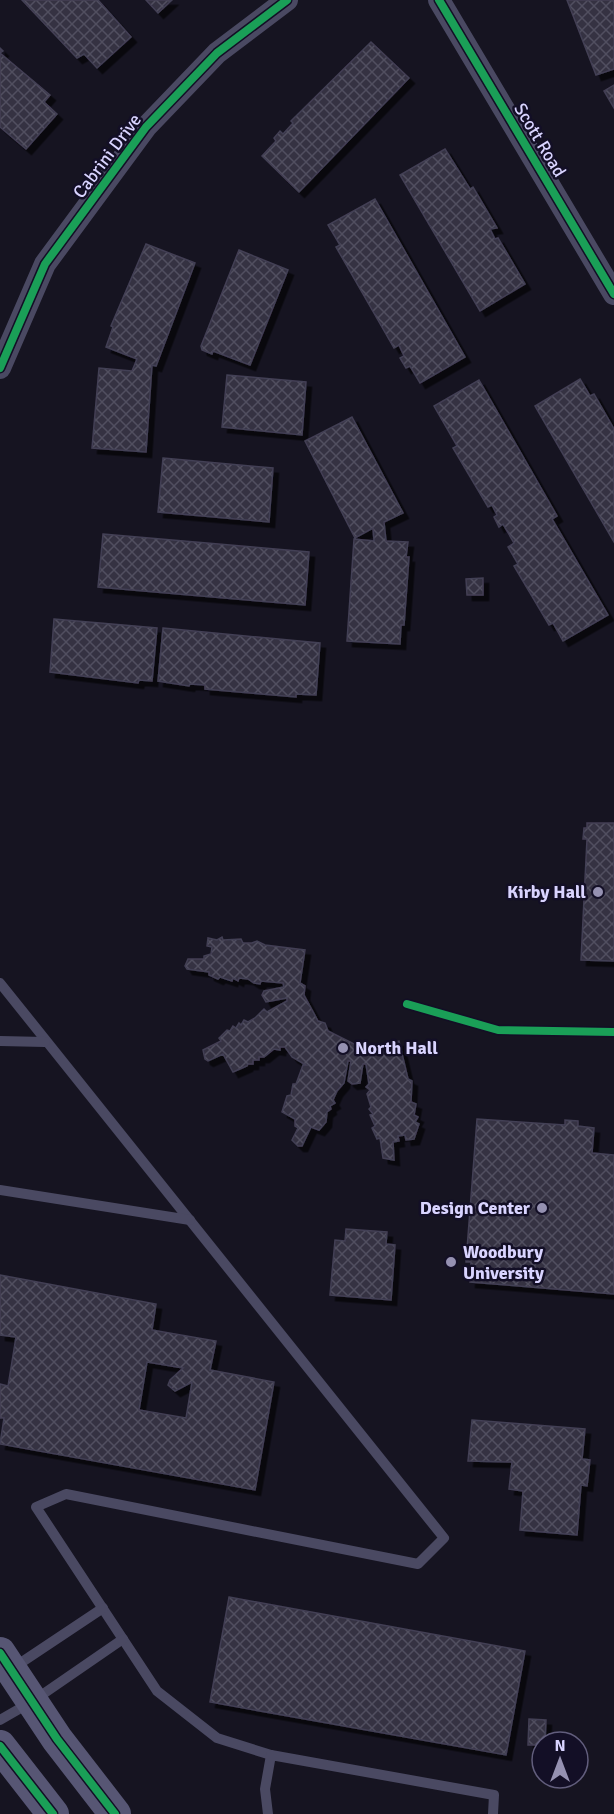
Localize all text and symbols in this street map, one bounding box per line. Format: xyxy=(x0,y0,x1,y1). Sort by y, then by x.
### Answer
street label: Scott Road xyxy=(509,99,571,181)
street label: Cabrini Drive xyxy=(68,109,146,203)
place label: Kirby Hall xyxy=(507,881,586,903)
marker: Kirby Hall xyxy=(591,885,605,899)
place label: North Hall xyxy=(355,1037,438,1059)
marker: North Hall xyxy=(336,1041,350,1055)
place label: Design Center xyxy=(420,1197,531,1219)
marker: Design Center xyxy=(535,1201,549,1215)
place label: Woodbury University xyxy=(463,1241,544,1284)
marker: Woodbury University xyxy=(444,1255,458,1269)
north arrow xyxy=(530,1730,590,1790)
text: N xyxy=(554,1736,566,1756)

